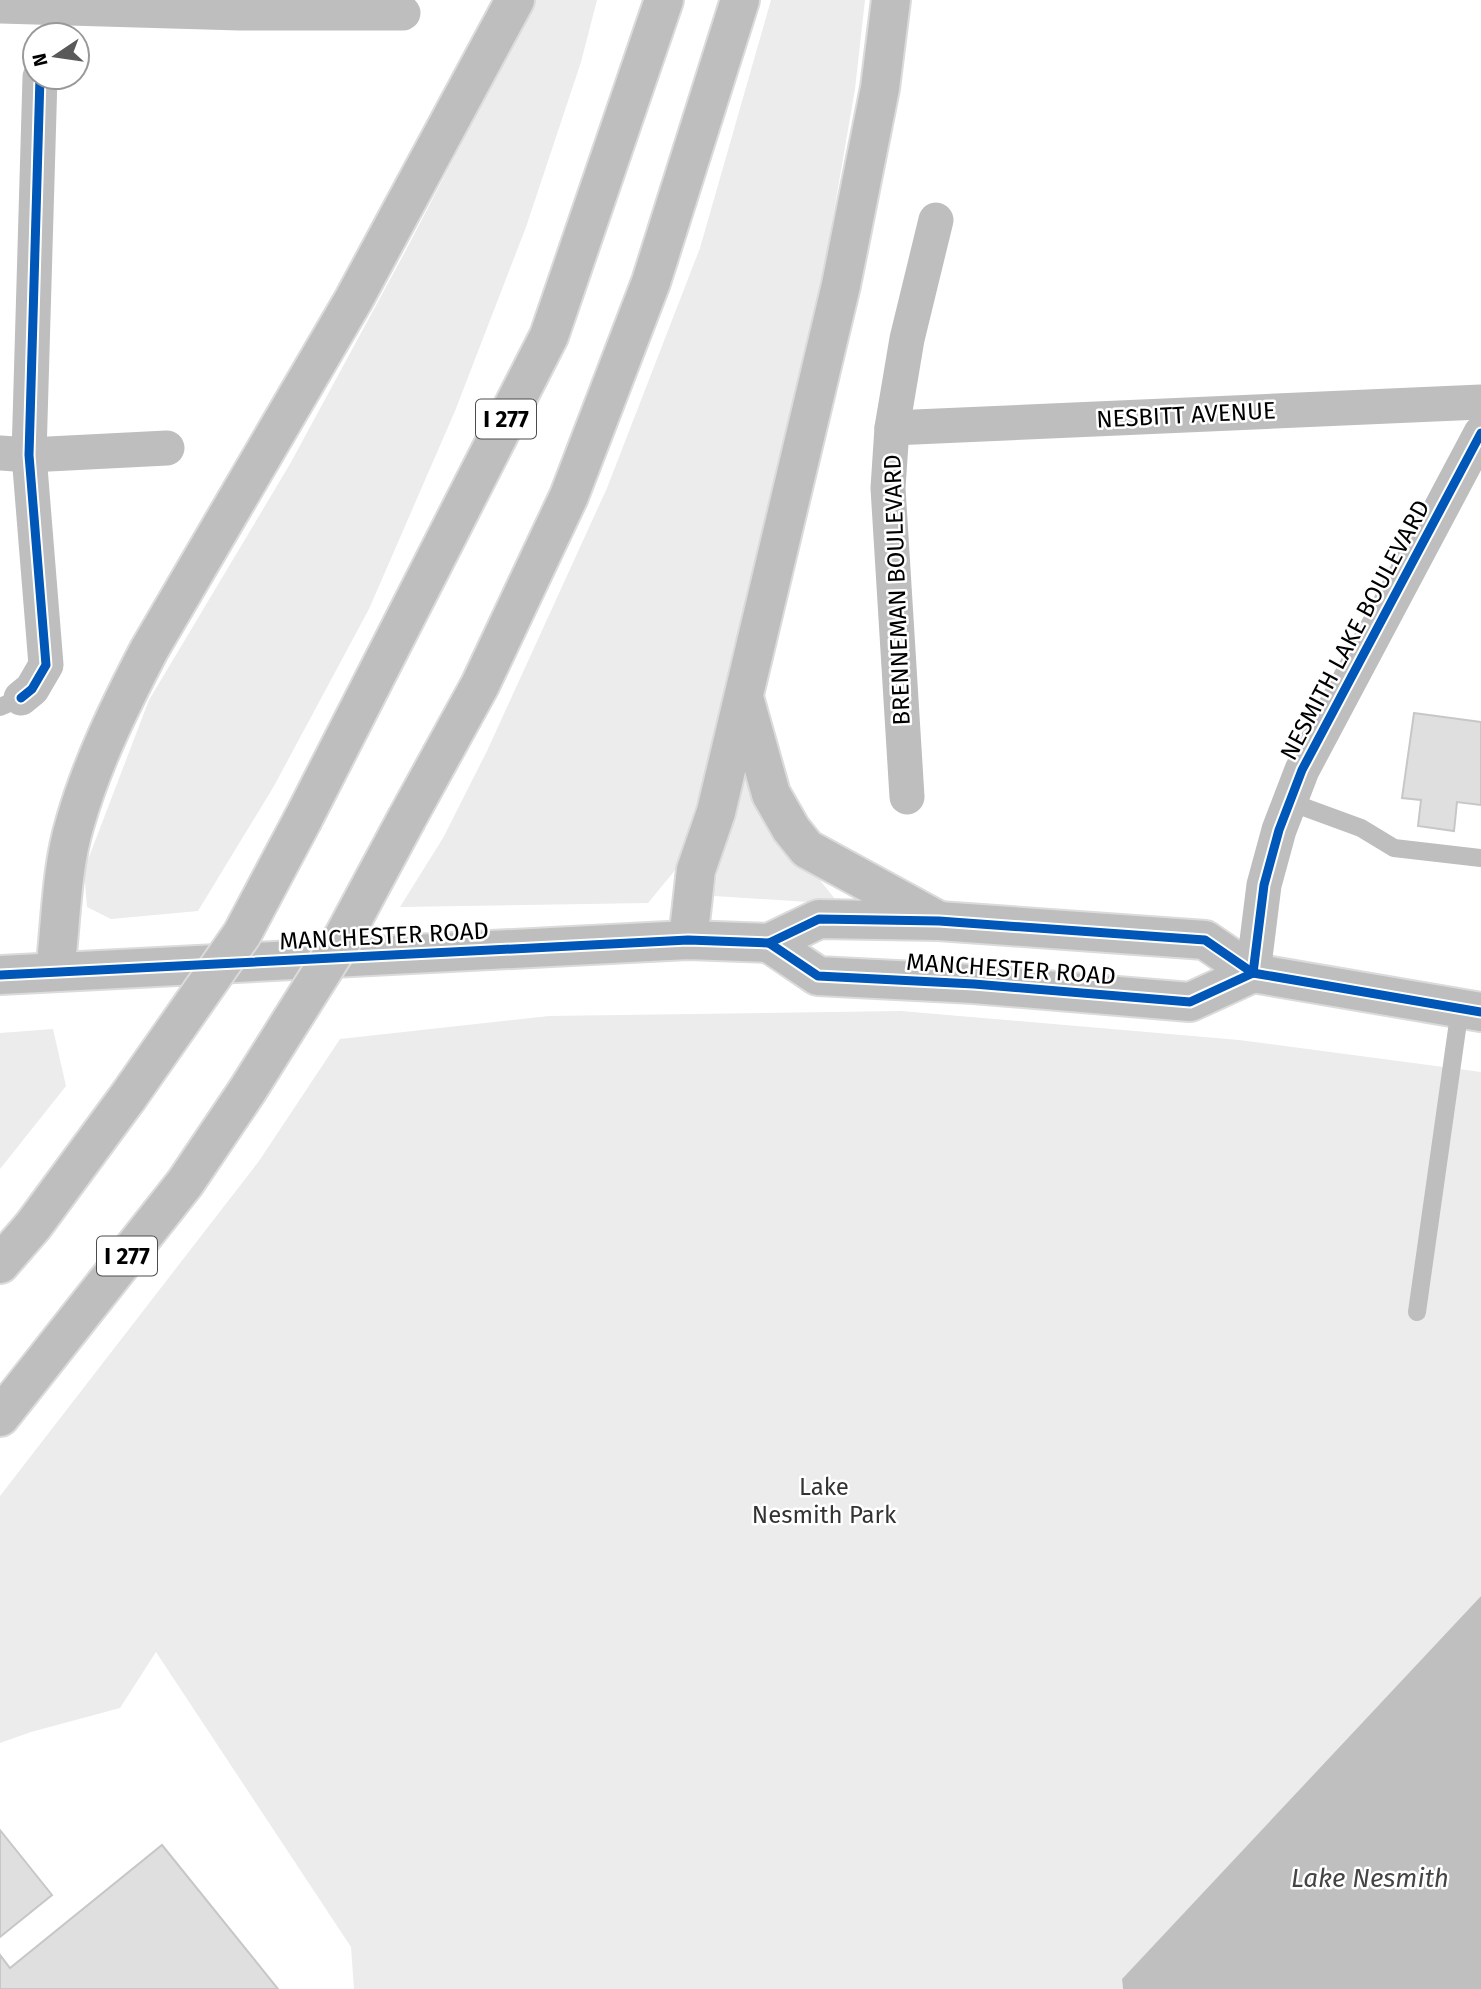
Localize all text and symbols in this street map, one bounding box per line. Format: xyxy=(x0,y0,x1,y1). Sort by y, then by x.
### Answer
north arrow xyxy=(21,21,91,91)
text: N xyxy=(27,51,53,68)
street label: NESBITT AVENUE xyxy=(1096,396,1276,434)
road number: I 277 xyxy=(476,400,536,438)
street label: BRENNEMAN BOULEVARD xyxy=(878,454,916,726)
street label: NESMITH LAKE BOULEVARD xyxy=(1274,495,1436,765)
street label: MANCHESTER ROAD xyxy=(279,917,489,955)
street label: MANCHESTER ROAD xyxy=(905,948,1117,990)
road number: I 277 xyxy=(97,1236,157,1275)
park label: Lake Nesmith Park xyxy=(752,1473,897,1529)
water label: Lake Nesmith xyxy=(1291,1863,1449,1894)

